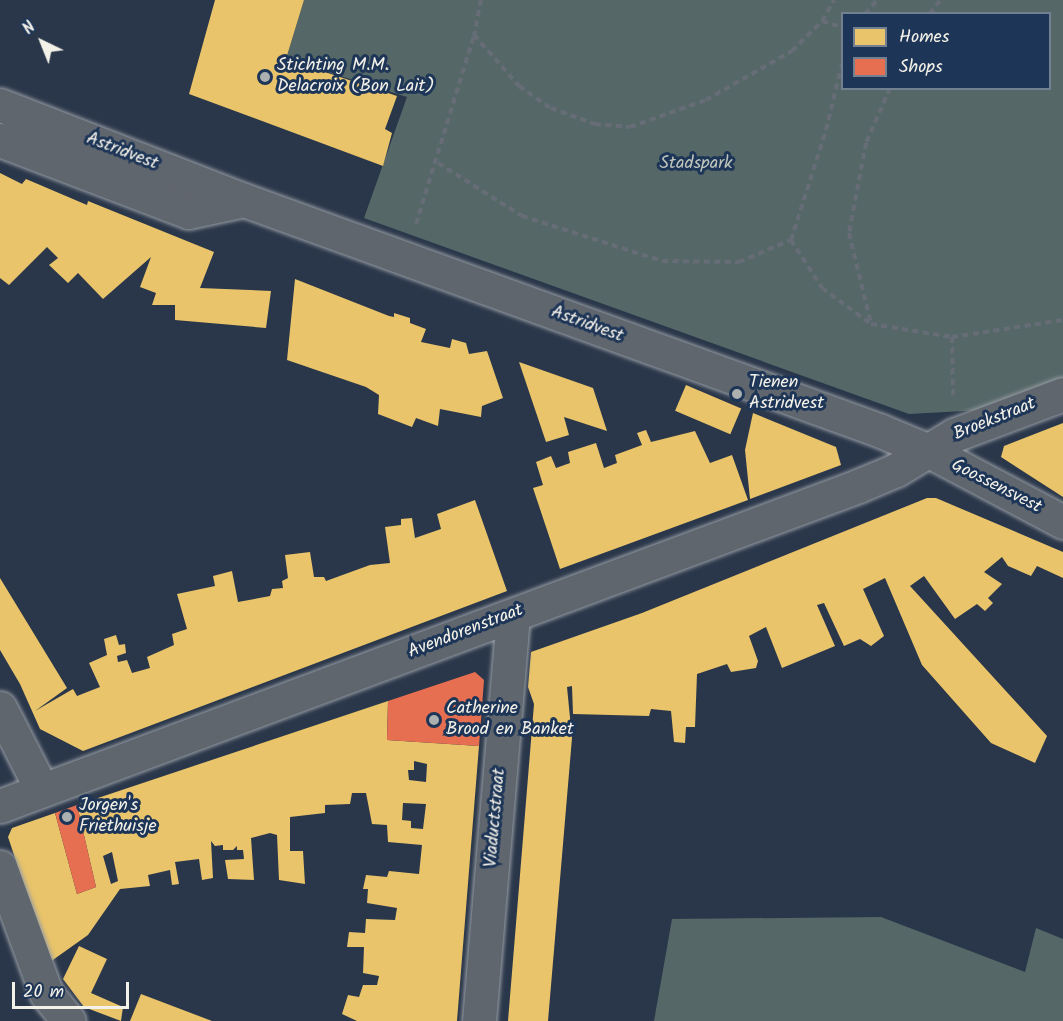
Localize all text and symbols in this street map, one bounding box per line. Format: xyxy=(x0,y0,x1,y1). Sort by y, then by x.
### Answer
north arrow xyxy=(12,12,72,72)
legend xyxy=(841,12,1051,90)
text: N xyxy=(17,16,42,41)
text: Homes xyxy=(899,23,949,52)
text: Shops xyxy=(899,53,943,82)
place label: Stichting M.M. Delacroix (Bon Lait) xyxy=(277,56,435,98)
marker: Stichting M.M. Delacroix (Bon Lait) xyxy=(258,70,272,84)
street label: Astridvest xyxy=(83,128,161,176)
park label: Stadspark xyxy=(659,153,733,175)
street label: Astridvest xyxy=(548,302,626,348)
place label: Tienen Astridvest xyxy=(749,373,824,416)
marker: Tienen Astridvest xyxy=(730,387,744,401)
street label: Broekstraat xyxy=(951,394,1039,446)
street label: Goossensvest xyxy=(947,455,1045,519)
street label: Avendorenstraat xyxy=(405,600,527,664)
place label: Catherine Brood en Banket xyxy=(446,699,574,742)
marker: Catherine Brood en Banket xyxy=(427,713,441,727)
street label: Viaductstraat xyxy=(481,768,511,868)
place label: Jorgen's Friethuisje xyxy=(79,796,157,838)
marker: Jorgen's Friethuisje xyxy=(60,810,74,824)
scale bar xyxy=(15,970,132,1008)
text: 20 m xyxy=(23,978,64,1007)

